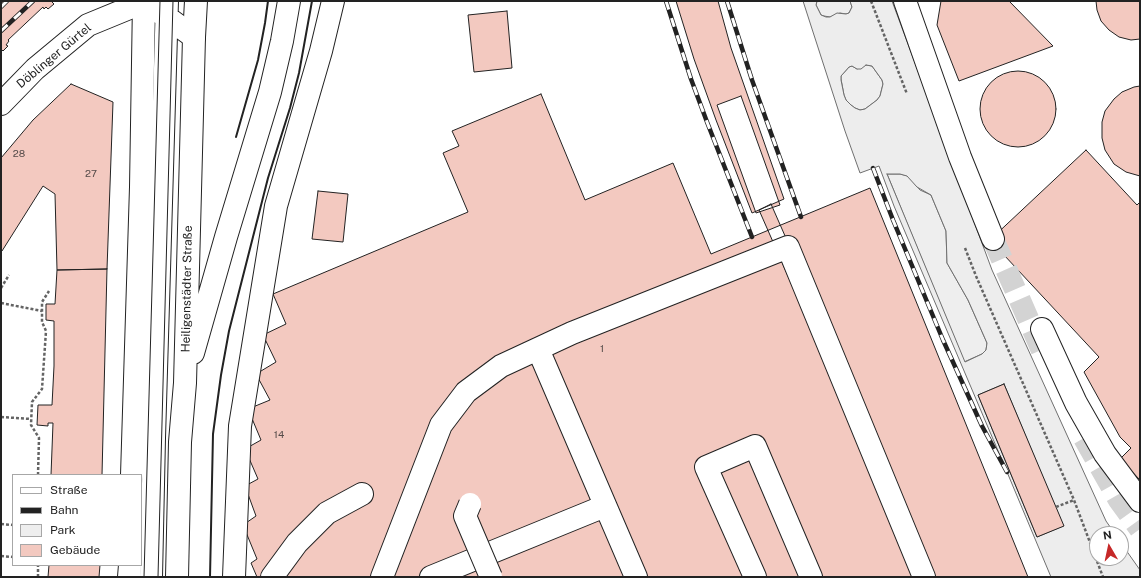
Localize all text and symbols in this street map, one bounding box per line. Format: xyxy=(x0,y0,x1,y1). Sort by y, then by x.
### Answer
street label: Döblinger Gürtel xyxy=(14,21,94,91)
house number: 28 xyxy=(13,148,25,160)
house number: 27 xyxy=(85,168,97,180)
street label: Heiligenstädter Straße xyxy=(179,225,195,353)
house number: 1 xyxy=(600,343,604,355)
house number: 14 xyxy=(274,429,284,441)
legend xyxy=(12,474,142,566)
text: Straße xyxy=(50,483,87,497)
text: Bahn xyxy=(50,503,79,517)
text: Park xyxy=(50,523,76,537)
north arrow xyxy=(1089,526,1129,566)
text: N xyxy=(1102,529,1112,542)
text: Gebäude xyxy=(50,543,100,557)

